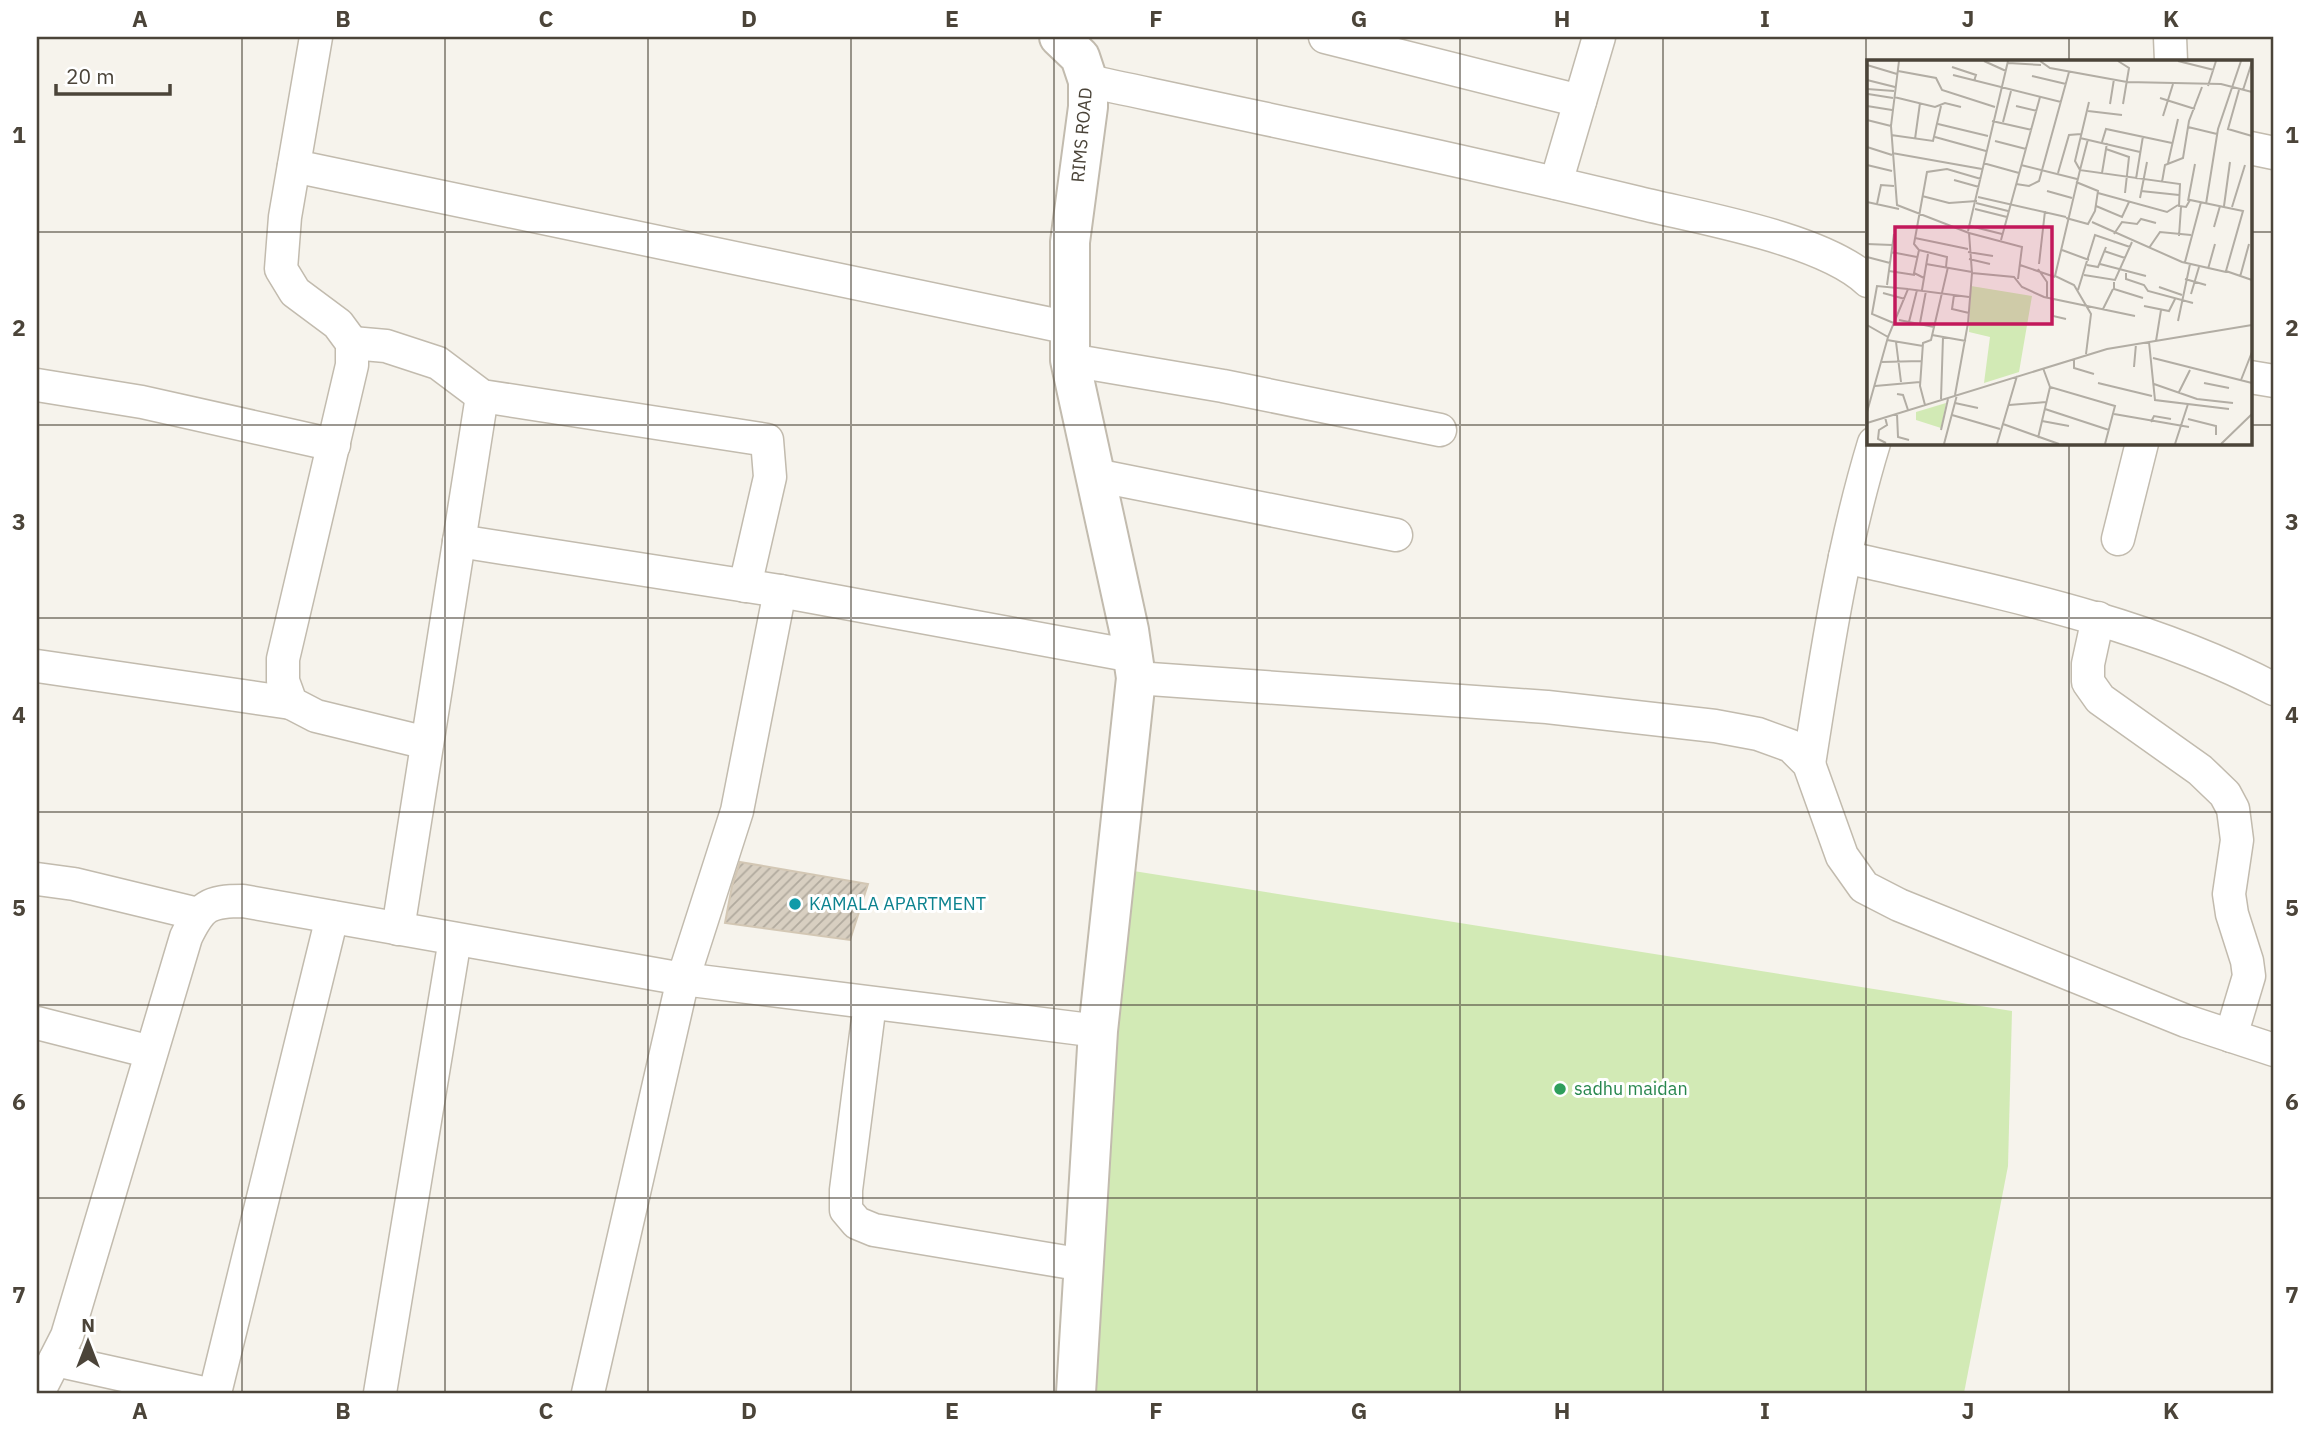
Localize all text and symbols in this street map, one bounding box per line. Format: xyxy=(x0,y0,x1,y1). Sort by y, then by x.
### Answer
text: A xyxy=(132,3,148,33)
text: B xyxy=(335,3,351,33)
text: C xyxy=(539,3,554,33)
text: D xyxy=(741,3,757,33)
text: E xyxy=(945,3,959,33)
text: F xyxy=(1149,3,1163,33)
text: G xyxy=(1351,3,1367,33)
text: H xyxy=(1554,3,1570,33)
text: I xyxy=(1760,3,1770,33)
text: J xyxy=(1962,3,1974,33)
text: K xyxy=(2163,3,2179,33)
scale bar xyxy=(56,52,170,96)
inset map xyxy=(1867,60,2252,444)
text: 20 m xyxy=(66,62,115,90)
street label: RIMS ROAD xyxy=(1066,86,1097,184)
text: 1 xyxy=(12,119,26,149)
text: 1 xyxy=(2285,119,2299,149)
text: 2 xyxy=(12,312,26,342)
text: 2 xyxy=(2285,312,2299,342)
text: 3 xyxy=(12,506,26,536)
text: 3 xyxy=(2285,506,2299,536)
text: 4 xyxy=(12,699,26,729)
text: 4 xyxy=(2285,699,2299,729)
text: 5 xyxy=(12,892,26,922)
place label: KAMALA APARTMENT xyxy=(809,892,986,915)
text: 5 xyxy=(2285,892,2299,922)
marker: KAMALA APARTMENT xyxy=(787,896,803,912)
place label: sadhu maidan xyxy=(1574,1077,1688,1100)
marker: sadhu maidan xyxy=(1552,1081,1568,1097)
text: 6 xyxy=(12,1086,26,1116)
text: 6 xyxy=(2285,1086,2299,1116)
text: 7 xyxy=(12,1279,26,1309)
text: 7 xyxy=(2285,1279,2299,1309)
north arrow xyxy=(52,1308,122,1378)
text: N xyxy=(81,1313,95,1337)
text: A xyxy=(132,1395,148,1425)
text: B xyxy=(335,1395,351,1425)
text: C xyxy=(539,1395,554,1425)
text: D xyxy=(741,1395,757,1425)
text: E xyxy=(945,1395,959,1425)
text: F xyxy=(1149,1395,1163,1425)
text: G xyxy=(1351,1395,1367,1425)
text: H xyxy=(1554,1395,1570,1425)
text: I xyxy=(1760,1395,1770,1425)
text: J xyxy=(1962,1395,1974,1425)
text: K xyxy=(2163,1395,2179,1425)

